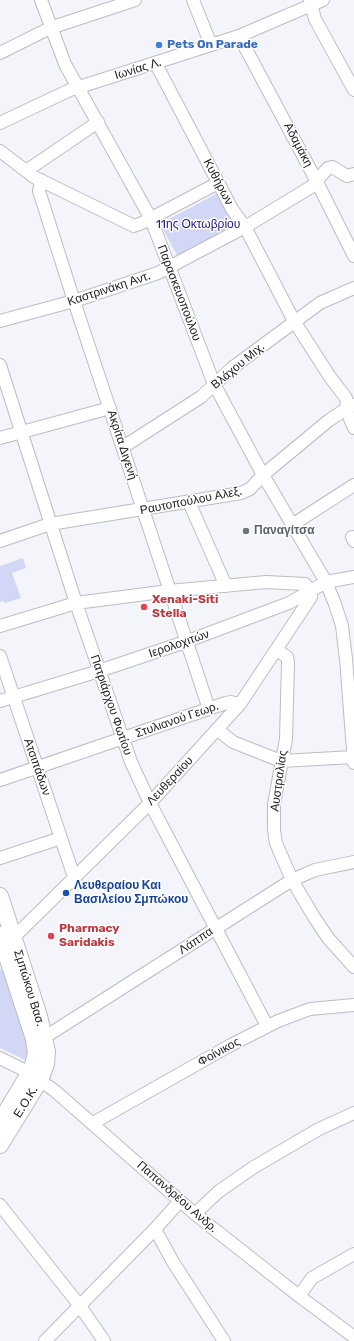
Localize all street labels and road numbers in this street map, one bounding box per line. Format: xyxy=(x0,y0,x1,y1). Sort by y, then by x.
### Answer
street label: Ιωνίας Λ. xyxy=(113,55,163,83)
street label: Αδαμάκη xyxy=(280,120,316,170)
street label: Κυθήρων xyxy=(200,156,236,208)
street label: Παρασκευοπούλου xyxy=(154,243,204,343)
street label: Καστρινάκη Αντ. xyxy=(66,269,152,309)
street label: Βλάχου Μιχ. xyxy=(209,340,267,392)
street label: Ακρίτα Διγενή xyxy=(104,408,140,482)
street label: Ραυτοπούλου Αλεξ. xyxy=(139,484,243,518)
street label: Ιερολοχιτών xyxy=(147,627,211,661)
street label: Πατριάρχου Φωτίου xyxy=(87,653,135,757)
street label: Στυλιανού Γεωρ. xyxy=(133,699,221,741)
street label: Ατσιπάδων xyxy=(20,736,54,798)
street label: Αυστραλίας xyxy=(268,749,290,813)
street label: Λευθεραίου xyxy=(144,754,196,808)
street label: Λάππα xyxy=(176,924,216,958)
street label: Σμπώκου Βασ. xyxy=(11,948,47,1028)
street label: Φοίνικος xyxy=(195,1035,243,1069)
street label: Ε.Ο.Κ. xyxy=(11,1084,41,1120)
street label: Παπανδρέου Ανδρ. xyxy=(134,1158,220,1236)

